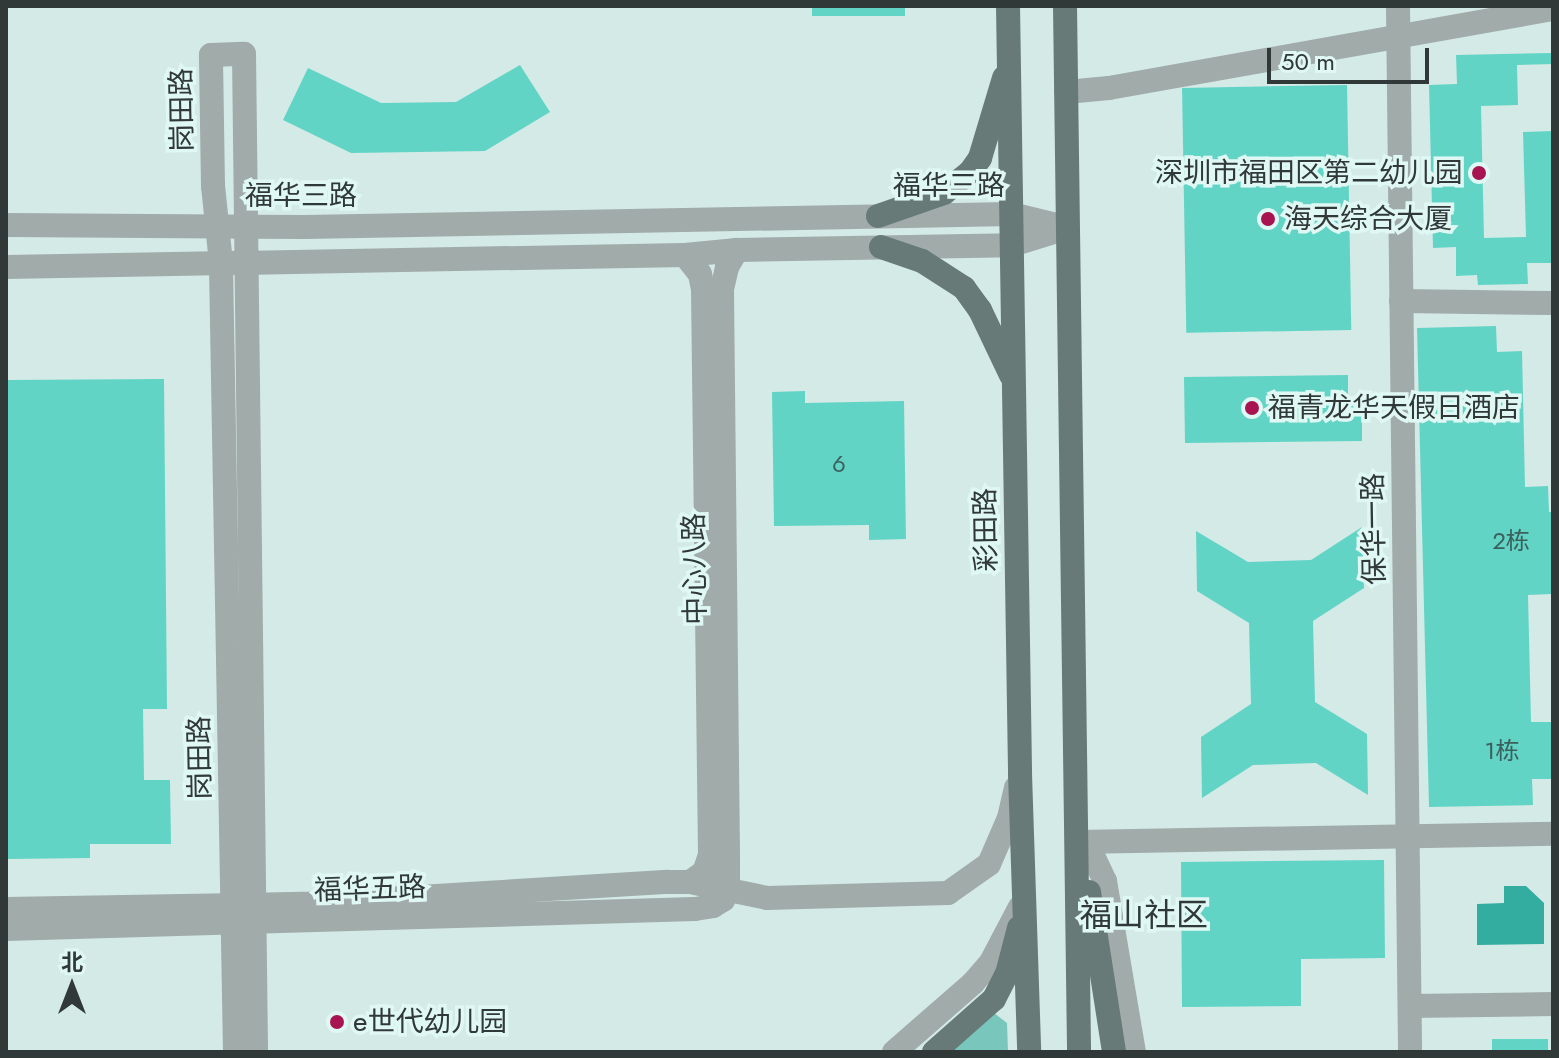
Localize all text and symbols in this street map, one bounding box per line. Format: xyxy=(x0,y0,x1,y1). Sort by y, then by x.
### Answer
scale bar xyxy=(1271,32,1433,82)
text: 50 m xyxy=(1281,44,1335,79)
street label: 岗田路 xyxy=(164,68,200,152)
place label: 深圳市福田区第二幼儿园 xyxy=(1155,156,1463,190)
marker: 深圳市福田区第二幼儿园 xyxy=(1470,164,1488,182)
street label: 福华三路 xyxy=(893,169,1005,203)
street label: 福华三路 xyxy=(245,179,357,213)
place label: 海天综合大厦 xyxy=(1284,202,1452,236)
marker: 海天综合大厦 xyxy=(1259,210,1277,228)
place label: 福青龙华天假日酒店 xyxy=(1268,391,1520,425)
marker: 福青龙华天假日酒店 xyxy=(1243,399,1261,417)
house number: 6 xyxy=(832,450,846,478)
street label: 保华一路 xyxy=(1356,473,1392,585)
street label: 彩田路 xyxy=(968,488,1004,572)
street label: 中心八路 xyxy=(677,513,713,625)
house number: 2栋 xyxy=(1492,527,1530,555)
street label: 岗田路 xyxy=(182,716,218,800)
house number: 1栋 xyxy=(1485,737,1519,765)
street label: 福华五路 xyxy=(313,870,427,908)
district label: 福山社区 xyxy=(1080,896,1208,934)
north arrow xyxy=(32,946,112,1026)
text: 北 xyxy=(61,946,83,978)
place label: e世代幼儿园 xyxy=(353,1005,507,1039)
marker: e世代幼儿园 xyxy=(328,1013,346,1031)

